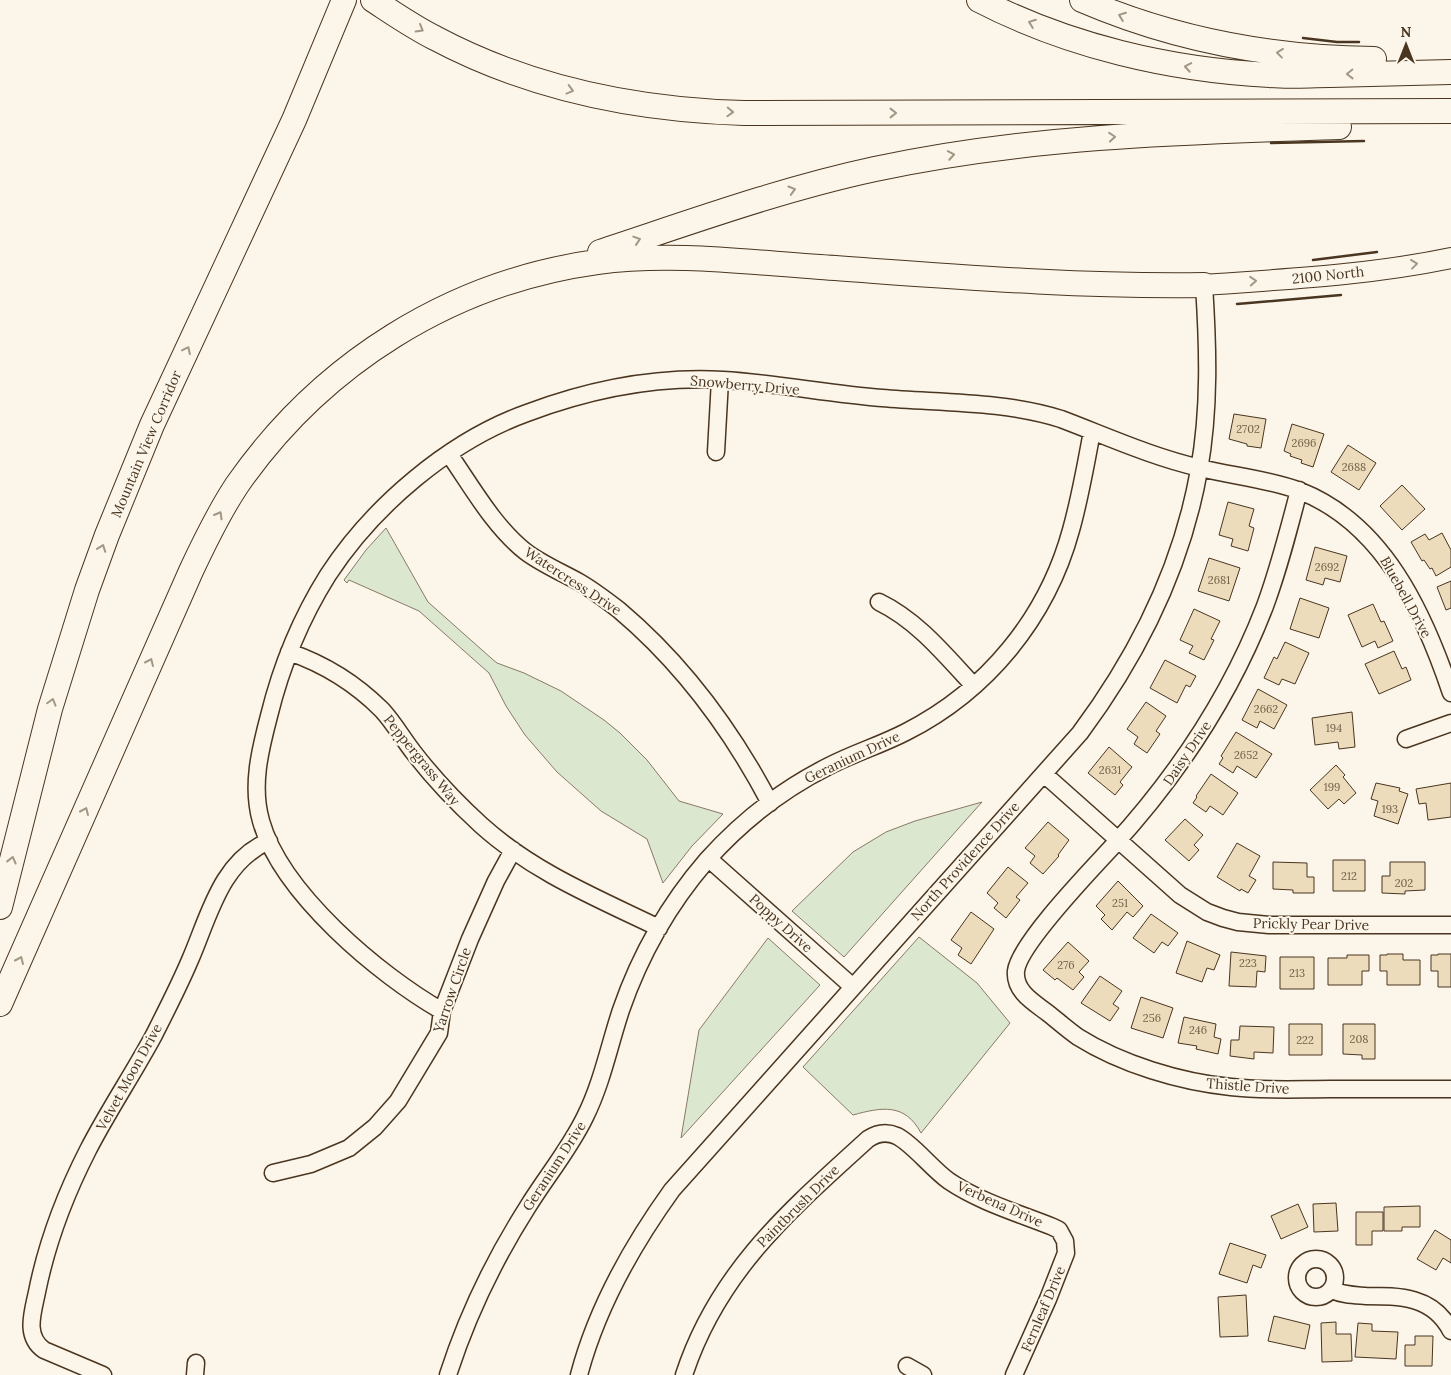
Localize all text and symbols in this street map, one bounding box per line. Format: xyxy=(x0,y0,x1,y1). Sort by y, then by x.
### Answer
one-way arrow xyxy=(1118,12,1127,22)
one-way arrow xyxy=(1028,19,1036,29)
north arrow xyxy=(1381,20,1431,70)
one-way arrow xyxy=(414,23,423,33)
text: N xyxy=(1401,23,1412,41)
one-way arrow xyxy=(1276,48,1284,59)
one-way arrow xyxy=(1183,62,1192,72)
one-way arrow xyxy=(1346,69,1354,80)
one-way arrow xyxy=(565,85,573,95)
one-way arrow xyxy=(726,107,734,118)
one-way arrow xyxy=(889,108,897,118)
one-way arrow xyxy=(1108,132,1116,143)
one-way arrow xyxy=(946,150,955,160)
one-way arrow xyxy=(787,186,796,196)
one-way arrow xyxy=(633,236,641,246)
one-way arrow xyxy=(1410,260,1419,270)
street label: 2100 North xyxy=(1291,262,1365,288)
one-way arrow xyxy=(1249,276,1257,287)
one-way arrow xyxy=(181,346,191,355)
street label: Mountain View Corridor xyxy=(107,368,185,520)
street label: Snowberry Drive xyxy=(690,371,801,399)
house number: 2702 xyxy=(1236,422,1260,436)
house number: 2696 xyxy=(1292,436,1316,450)
house number: 2688 xyxy=(1342,460,1366,474)
one-way arrow xyxy=(213,511,223,520)
street label: Watercress Drive xyxy=(521,543,625,619)
one-way arrow xyxy=(96,544,106,553)
street label: Bluebell Drive xyxy=(1376,553,1436,641)
house number: 2692 xyxy=(1315,560,1339,574)
house number: 2681 xyxy=(1208,573,1230,587)
one-way arrow xyxy=(144,658,155,667)
one-way arrow xyxy=(46,699,56,707)
house number: 2662 xyxy=(1254,702,1278,716)
street label: Peppergrass Way xyxy=(380,711,465,810)
street label: Daisy Drive xyxy=(1159,717,1215,789)
house number: 194 xyxy=(1326,721,1342,735)
street label: Geranium Drive xyxy=(801,727,903,787)
house number: 2652 xyxy=(1234,748,1258,762)
house number: 2631 xyxy=(1099,763,1121,777)
house number: 199 xyxy=(1324,780,1340,794)
street label: North Providence Drive xyxy=(907,797,1024,924)
house number: 193 xyxy=(1382,802,1398,816)
one-way arrow xyxy=(78,807,89,816)
one-way arrow xyxy=(6,855,17,864)
house number: 212 xyxy=(1341,869,1357,883)
house number: 202 xyxy=(1395,876,1413,890)
street label: Poppy Drive xyxy=(746,890,817,956)
house number: 251 xyxy=(1112,896,1128,910)
street label: Prickly Pear Drive xyxy=(1253,914,1370,934)
street label: Yarrow Circle xyxy=(429,945,475,1036)
one-way arrow xyxy=(13,956,24,965)
house number: 223 xyxy=(1239,956,1257,970)
house number: 276 xyxy=(1057,958,1075,972)
house number: 213 xyxy=(1289,966,1305,980)
house number: 256 xyxy=(1143,1011,1161,1025)
street label: Velvet Moon Drive xyxy=(92,1020,166,1135)
house number: 246 xyxy=(1189,1023,1207,1037)
house number: 208 xyxy=(1350,1032,1368,1046)
house number: 222 xyxy=(1296,1033,1314,1047)
street label: Thistle Drive xyxy=(1206,1074,1291,1098)
street label: Geranium Drive xyxy=(518,1117,590,1214)
street label: Paintbrush Drive xyxy=(753,1161,843,1251)
street label: Verbena Drive xyxy=(953,1177,1046,1231)
street label: Fernleaf Drive xyxy=(1017,1263,1069,1355)

